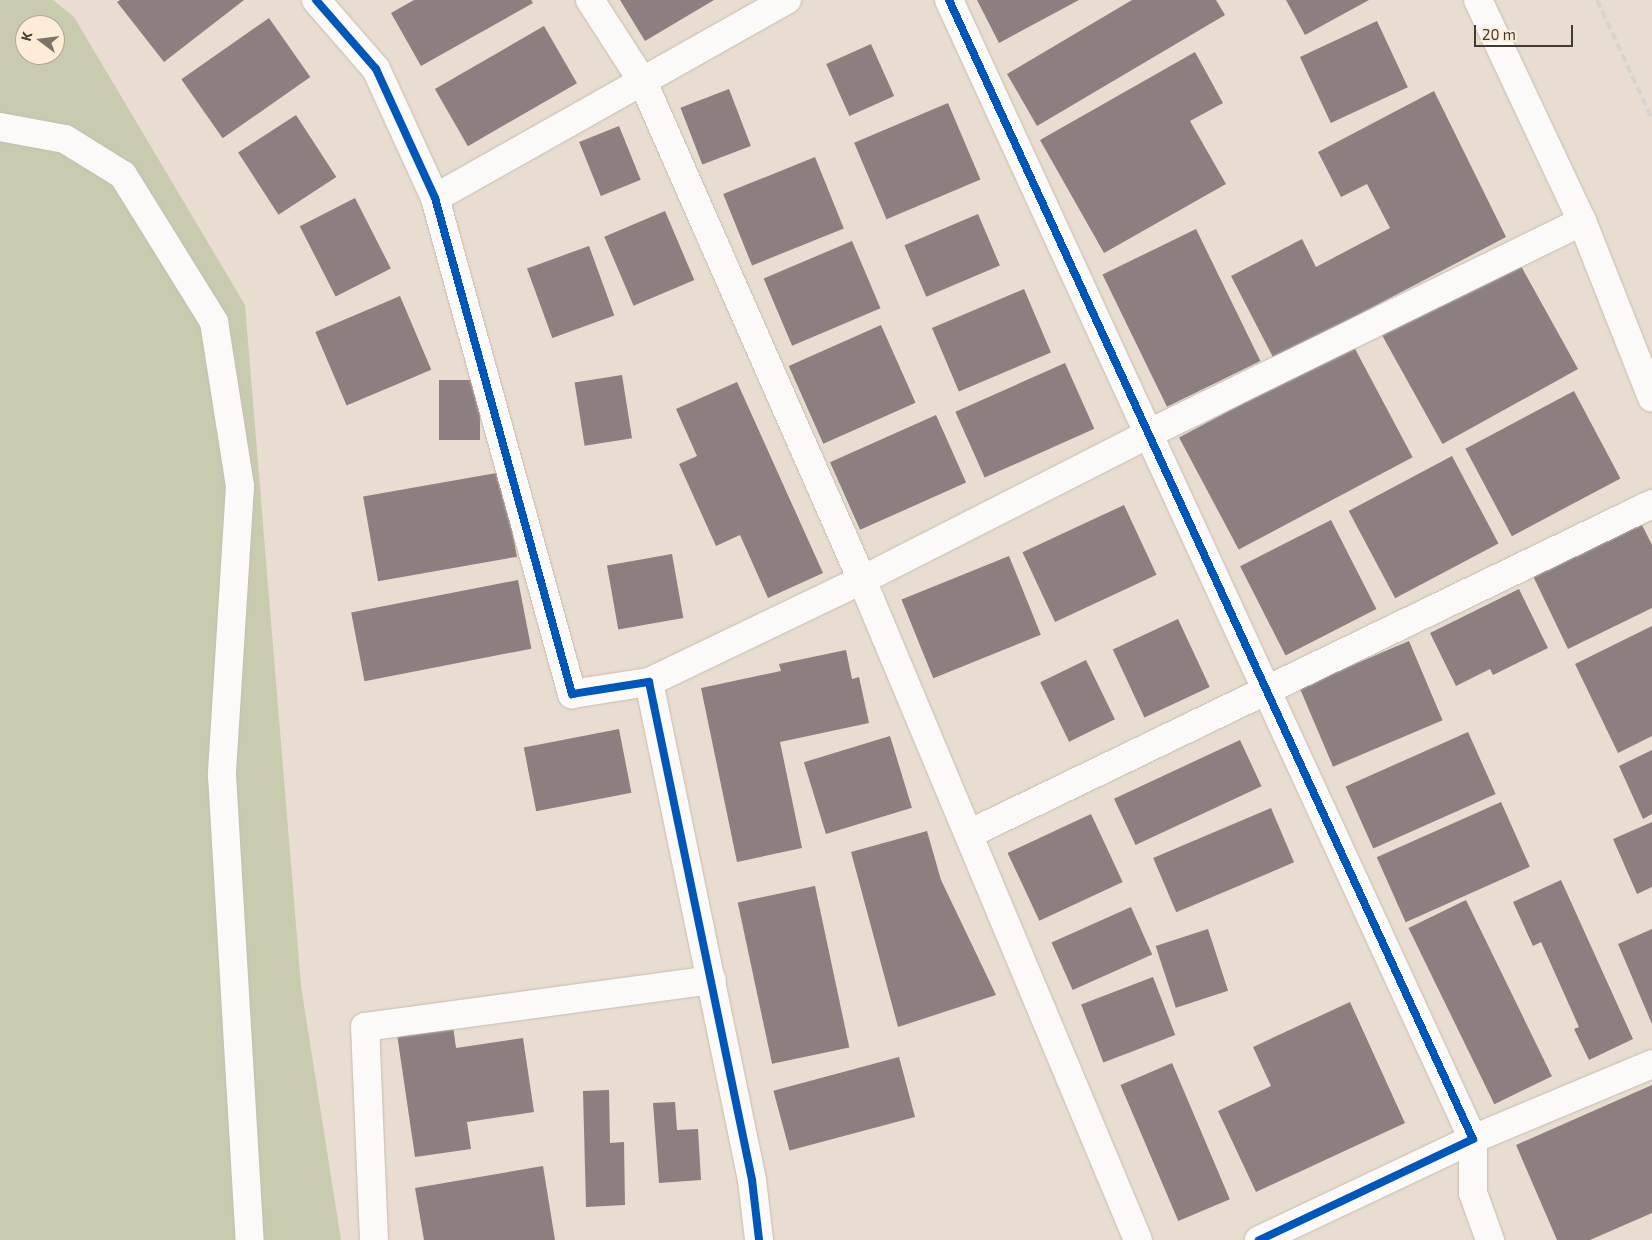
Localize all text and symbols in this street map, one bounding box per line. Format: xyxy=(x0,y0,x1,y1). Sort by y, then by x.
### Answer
north arrow xyxy=(15,15,65,65)
scale bar xyxy=(1477,15,1576,47)
text: 20 m xyxy=(1482,25,1516,43)
text: K xyxy=(17,30,35,43)

